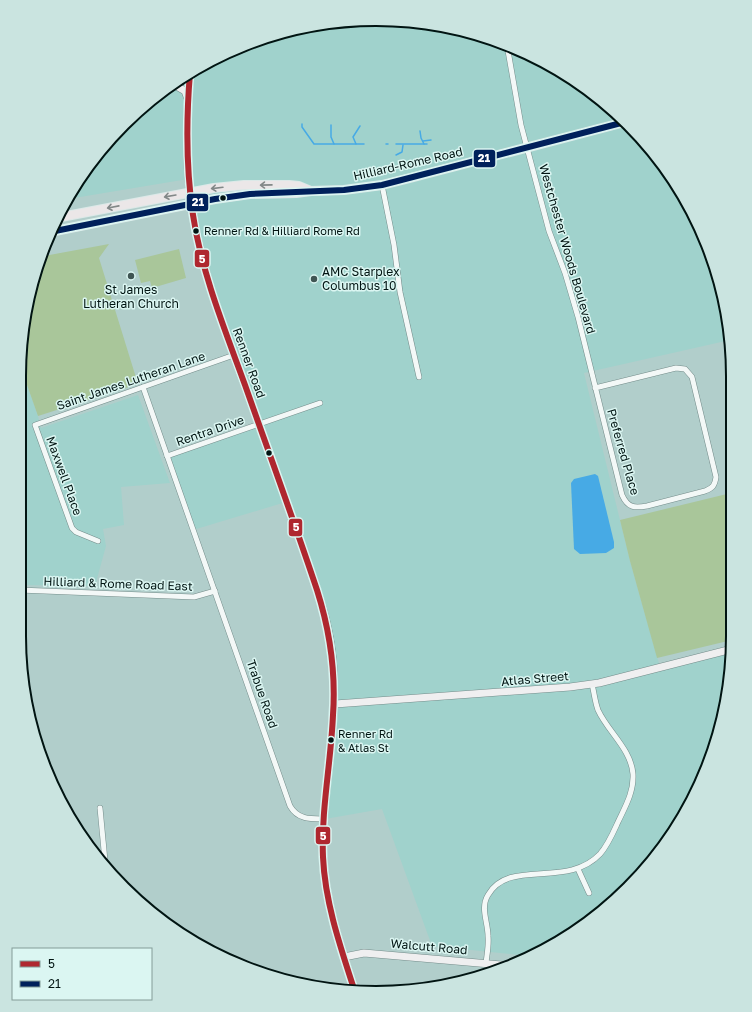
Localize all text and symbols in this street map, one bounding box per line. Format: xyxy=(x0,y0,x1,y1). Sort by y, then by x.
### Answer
street label: Hilliard-Rome Road xyxy=(352,144,464,183)
line badge: 21 xyxy=(473,149,496,168)
text: 21 xyxy=(478,151,491,164)
street label: Westchester Woods Boulevard xyxy=(536,162,599,336)
one-way arrow xyxy=(260,181,273,189)
one-way arrow xyxy=(211,184,224,192)
one-way arrow xyxy=(164,192,177,200)
line badge: 21 xyxy=(186,193,209,212)
unlabelled marker xyxy=(218,193,228,203)
text: 21 xyxy=(192,195,205,208)
one-way arrow xyxy=(106,203,119,211)
place label: Renner Rd & Hilliard Rome Rd xyxy=(204,224,360,237)
marker: Renner Rd & Hilliard Rome Rd xyxy=(191,226,201,236)
line badge: 5 xyxy=(194,249,210,268)
text: 5 xyxy=(199,252,206,265)
place label: AMC Starplex Columbus 10 xyxy=(322,264,400,293)
marker: St James Lutheran Church xyxy=(126,271,136,281)
marker: AMC Starplex Columbus 10 xyxy=(309,274,319,284)
place label: St James Lutheran Church xyxy=(83,282,179,311)
street label: Renner Road xyxy=(230,326,269,400)
street label: Saint James Lutheran Lane xyxy=(55,348,207,413)
street label: Preferred Place xyxy=(604,407,643,497)
street label: Rentra Drive xyxy=(174,412,246,449)
street label: Maxwell Place xyxy=(43,434,86,517)
unlabelled marker xyxy=(264,448,274,458)
line badge: 5 xyxy=(288,518,303,537)
text: 5 xyxy=(293,520,300,533)
street label: Hilliard & Rome Road East xyxy=(43,573,193,594)
street label: Trabue Road xyxy=(244,657,281,730)
street label: Atlas Street xyxy=(500,668,570,689)
place label: Renner Rd & Atlas St xyxy=(338,727,393,754)
marker: Renner Rd & Atlas St xyxy=(326,735,336,745)
line badge: 5 xyxy=(315,826,331,845)
text: 5 xyxy=(320,829,327,842)
street label: Walcutt Road xyxy=(390,936,468,957)
legend xyxy=(12,948,152,1000)
text: 5 xyxy=(48,956,55,971)
text: 21 xyxy=(48,976,61,991)

